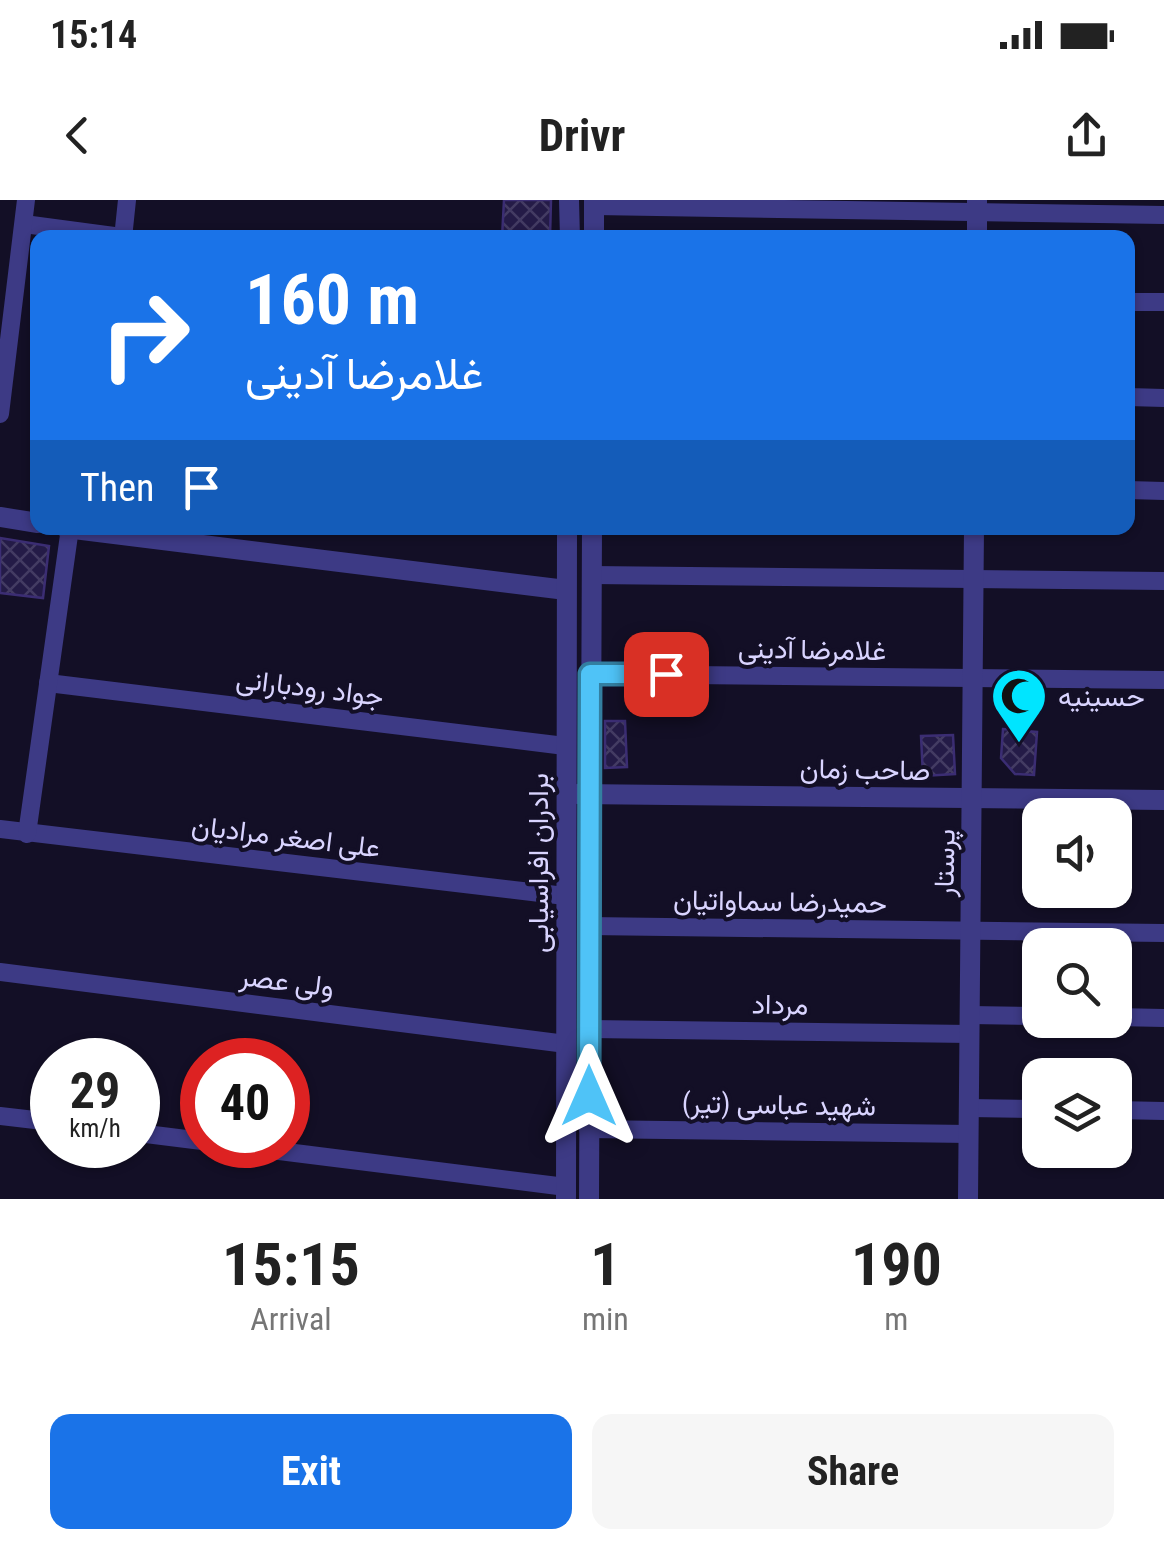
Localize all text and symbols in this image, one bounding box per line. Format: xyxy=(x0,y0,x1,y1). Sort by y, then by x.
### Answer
text: 15:14 xyxy=(50,13,137,57)
icon: back xyxy=(50,108,105,163)
icon: share xyxy=(1059,108,1114,163)
text: Drivr xyxy=(539,109,625,162)
text: 160 m xyxy=(245,259,419,341)
icon: right xyxy=(80,270,210,400)
text: غلامرضا آدینی xyxy=(245,347,484,400)
icon: arrive xyxy=(174,460,229,515)
text: Then xyxy=(80,466,154,510)
pin xyxy=(624,632,709,717)
street label: غلامرضا آدینی xyxy=(737,632,886,668)
icon: arrive xyxy=(639,647,694,702)
street label: جواد رودبارانی xyxy=(234,662,386,714)
mosque icon: حسینیه xyxy=(989,666,1049,745)
place label: حسینیه xyxy=(1058,680,1145,713)
street label: صاحب زمان xyxy=(799,752,931,788)
street label: برادران افراسیابی xyxy=(522,773,556,953)
map controls xyxy=(1022,798,1132,1168)
button: sound xyxy=(1022,798,1132,908)
street label: علی اصغر مرادیان xyxy=(190,809,382,865)
street label: پرستار xyxy=(927,829,964,898)
street label: حمیدرضا سماواتیان xyxy=(673,883,887,921)
button: search xyxy=(1022,928,1132,1038)
street label: ولی عصر xyxy=(237,959,336,1005)
street label: مرداد xyxy=(751,988,809,1022)
speed limit sign: 40 xyxy=(180,1038,310,1168)
position arrow xyxy=(537,1044,641,1148)
button: layers xyxy=(1022,1058,1132,1168)
text: 29 xyxy=(70,1062,120,1120)
street label: شهید عباسی (تیر) xyxy=(682,1086,876,1124)
text: km/h xyxy=(69,1114,121,1143)
text: 15:15 xyxy=(222,1229,360,1300)
text: 1 xyxy=(590,1229,621,1300)
text: 190 xyxy=(851,1229,942,1300)
text: Arrival xyxy=(250,1300,332,1338)
text: min xyxy=(582,1300,629,1338)
text: m xyxy=(884,1300,908,1338)
button: Exit xyxy=(50,1414,572,1529)
button: Share xyxy=(592,1414,1114,1529)

